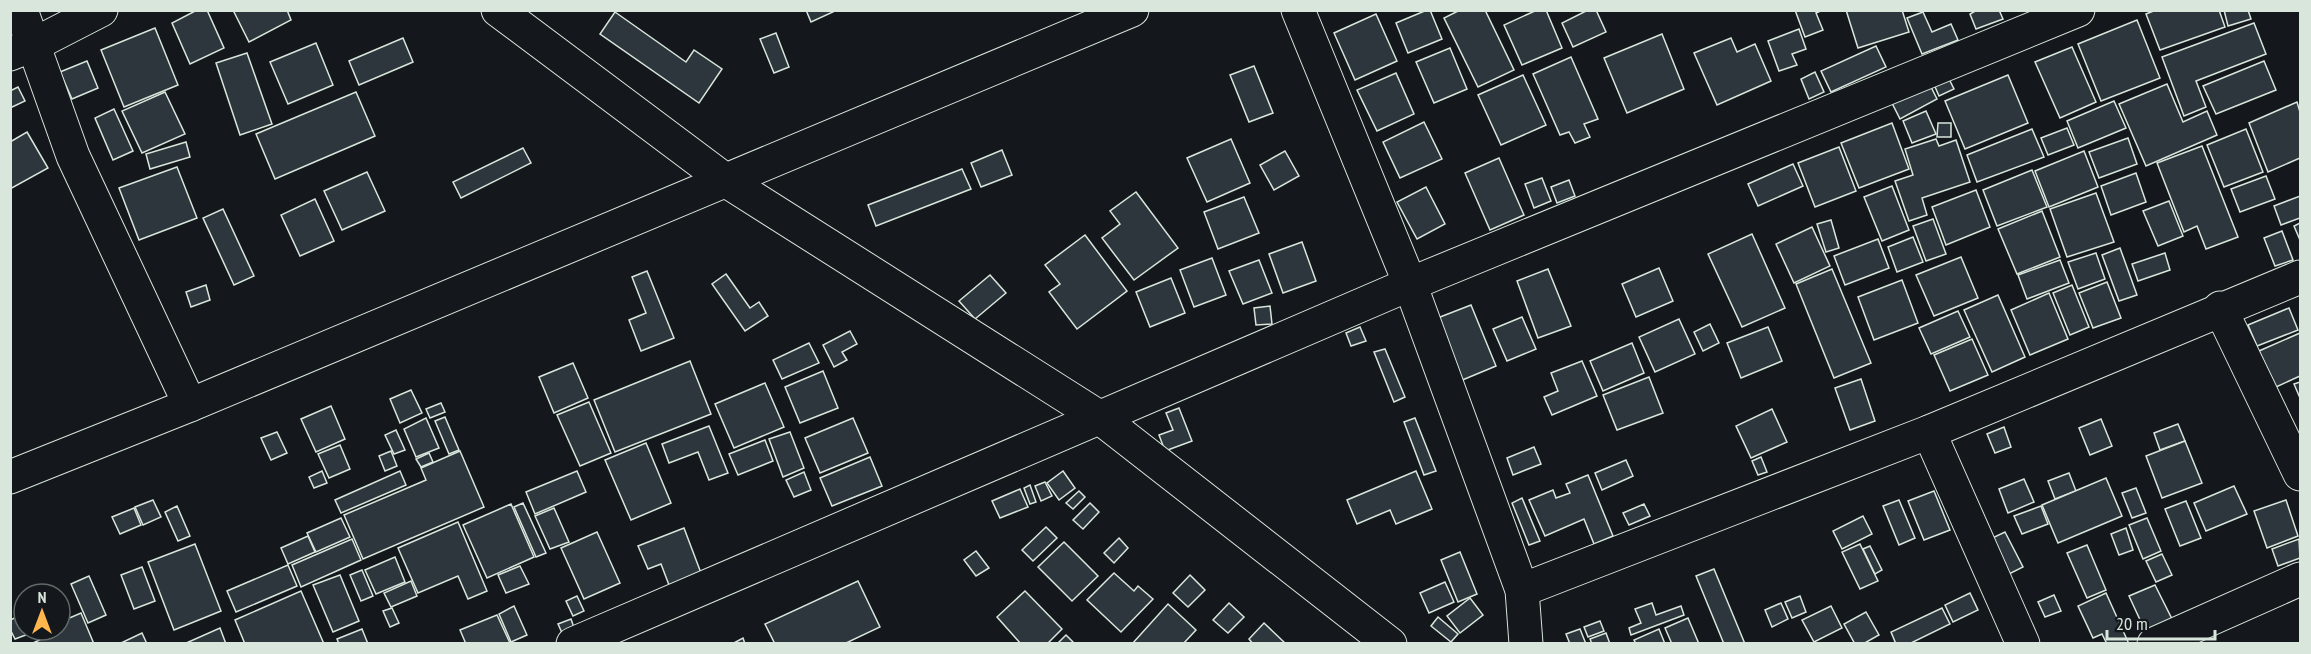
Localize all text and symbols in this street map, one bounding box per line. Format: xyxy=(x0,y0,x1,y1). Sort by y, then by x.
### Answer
north arrow xyxy=(12,582,72,642)
text: N xyxy=(38,587,46,607)
scale bar xyxy=(2107,603,2215,641)
text: 20 m xyxy=(2116,612,2148,635)

